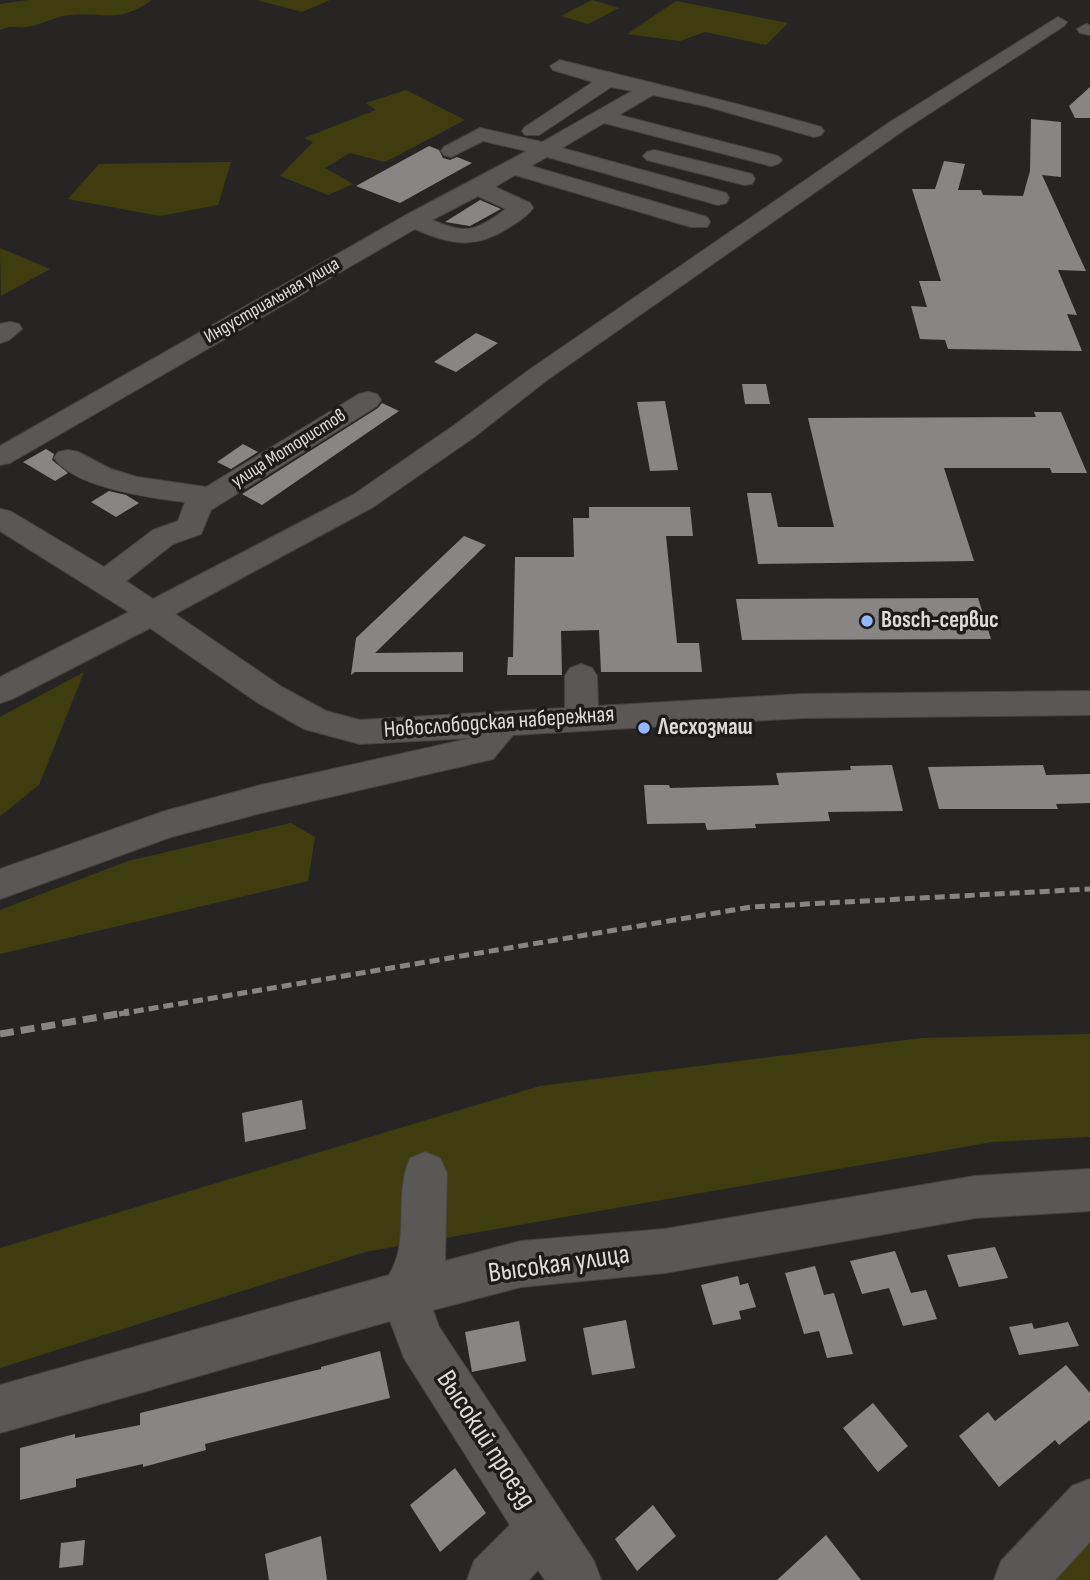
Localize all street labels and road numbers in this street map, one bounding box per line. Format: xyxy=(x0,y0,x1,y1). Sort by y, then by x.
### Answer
street label: Индустриальная улица xyxy=(200,253,344,349)
street label: улица Мотористов xyxy=(228,405,350,493)
street label: Новослободская набережная xyxy=(383,701,615,745)
street label: Высокая улица xyxy=(486,1238,632,1292)
street label: Высокий проезд xyxy=(428,1365,542,1515)

